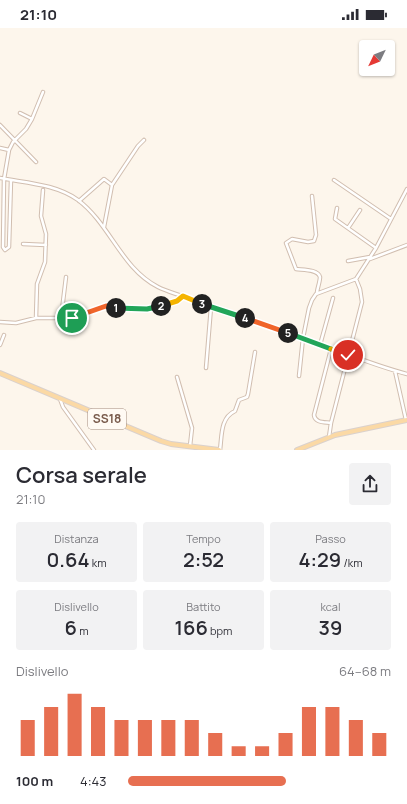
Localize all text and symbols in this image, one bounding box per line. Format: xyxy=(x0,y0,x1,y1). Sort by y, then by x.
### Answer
text: 21:10 xyxy=(20,4,57,25)
north arrow xyxy=(359,40,395,76)
map controls xyxy=(359,40,395,76)
pin: 3 xyxy=(192,294,212,314)
pin: 2 xyxy=(151,296,171,316)
text: 3 xyxy=(199,296,205,311)
pin: 1 xyxy=(106,298,126,318)
text: 2 xyxy=(158,298,164,313)
text: 1 xyxy=(114,300,118,315)
pin xyxy=(55,301,89,335)
icon: arrive xyxy=(61,307,83,329)
pin: 4 xyxy=(235,308,255,328)
text: 4 xyxy=(242,310,248,325)
pin: 5 xyxy=(278,323,298,343)
text: 5 xyxy=(285,325,291,340)
pin xyxy=(331,338,365,372)
icon: check xyxy=(337,344,359,366)
road number: SS18 xyxy=(88,409,126,429)
text: Corsa serale xyxy=(16,460,147,490)
button: share xyxy=(349,463,391,505)
text: 21:10 xyxy=(16,490,45,508)
text: Distanza xyxy=(54,531,99,546)
text: Tempo xyxy=(186,531,221,546)
text: Passo xyxy=(315,531,346,546)
text: 0.64 xyxy=(46,546,90,573)
text: 2:52 xyxy=(183,546,224,573)
text: 4:29 xyxy=(298,546,341,573)
text: km xyxy=(90,555,107,570)
text: /km xyxy=(341,555,363,570)
text: Dislivello xyxy=(54,599,99,614)
text: Battito xyxy=(186,599,221,614)
text: kcal xyxy=(320,599,341,614)
text: 6 xyxy=(65,614,77,641)
text: 166 xyxy=(175,614,208,641)
text: 39 xyxy=(319,614,342,641)
text: m xyxy=(77,623,88,638)
text: bpm xyxy=(208,623,232,638)
text: Dislivello xyxy=(16,662,68,680)
text: 64–68 m xyxy=(339,662,391,680)
text: 100 m xyxy=(16,772,53,790)
text: 4:43 xyxy=(80,772,106,790)

